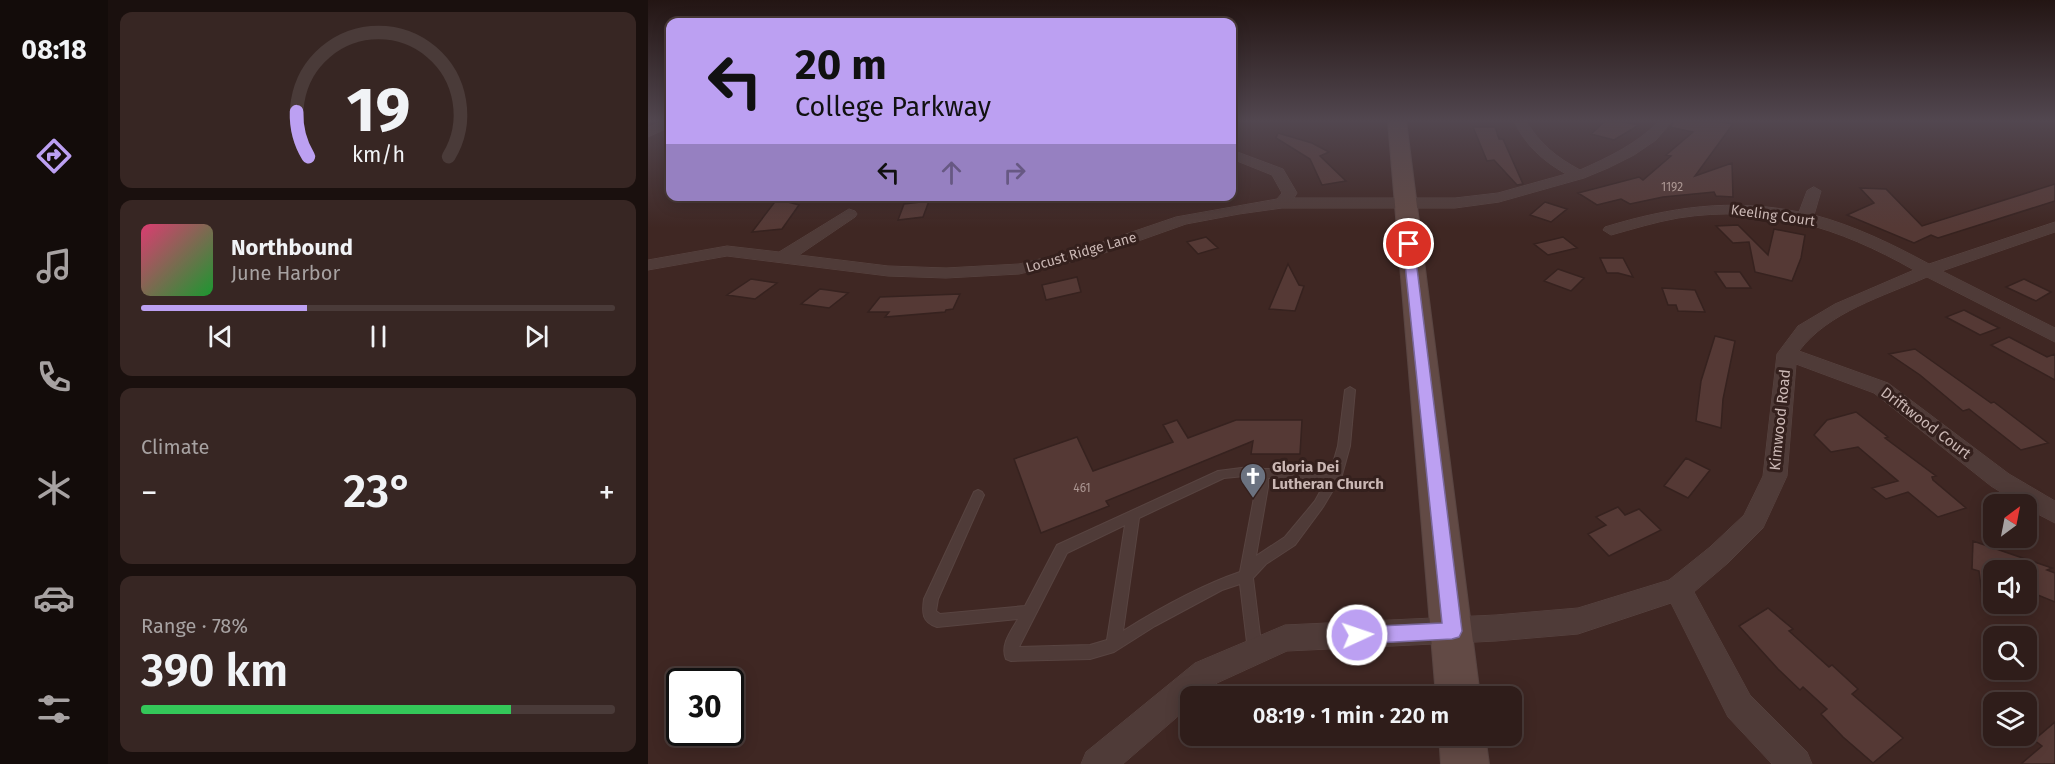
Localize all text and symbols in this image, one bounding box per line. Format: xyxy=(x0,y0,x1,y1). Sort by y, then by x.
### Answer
text: 08:18 xyxy=(21,34,87,66)
text: 20 m xyxy=(795,40,887,90)
icon: left xyxy=(696,42,774,120)
text: 19 xyxy=(346,73,410,148)
text: College Parkway xyxy=(795,91,991,123)
icon: directions xyxy=(33,135,75,177)
text: km/h xyxy=(351,142,405,168)
icon: left xyxy=(872,156,905,189)
icon: ahead xyxy=(935,156,968,189)
icon: right xyxy=(998,156,1031,189)
house number: 1192 xyxy=(1661,180,1683,194)
street label: Keeling Court xyxy=(1730,201,1817,230)
pin xyxy=(1383,218,1434,269)
icon: arrive xyxy=(1392,227,1425,260)
street label: Locust Ridge Lane xyxy=(1024,229,1138,276)
text: Northbound xyxy=(231,234,353,261)
icon: music xyxy=(33,245,75,287)
text: June Harbor xyxy=(231,261,340,285)
icon: previous xyxy=(204,320,237,353)
icon: pause xyxy=(362,320,395,353)
icon: next xyxy=(520,320,553,353)
icon: phone xyxy=(33,356,75,398)
street label: Kimwood Road xyxy=(1766,368,1794,472)
street label: Driftwood Court xyxy=(1877,383,1975,463)
text: Climate xyxy=(141,435,209,459)
place label: Gloria Dei Lutheran Church xyxy=(1272,458,1384,493)
church icon: Gloria Dei Lutheran Church xyxy=(1238,461,1268,499)
text: 23° xyxy=(343,465,413,519)
icon: climate xyxy=(33,467,75,509)
text: − xyxy=(141,473,158,513)
text: + xyxy=(599,473,615,513)
house number: 461 xyxy=(1073,481,1091,495)
north arrow xyxy=(1983,494,2037,548)
map controls xyxy=(1983,494,2037,746)
button: sound xyxy=(1983,560,2037,614)
icon: car xyxy=(33,577,75,619)
position arrow xyxy=(1325,603,1389,667)
text: Range · 78% xyxy=(141,614,248,638)
button: search xyxy=(1983,626,2037,680)
text: 390 km xyxy=(141,644,288,698)
speed limit sign: 30 xyxy=(666,668,744,746)
icon: filters xyxy=(33,688,75,730)
button: layers xyxy=(1983,692,2037,746)
text: 08:19 · 1 min · 220 m xyxy=(1253,702,1449,729)

